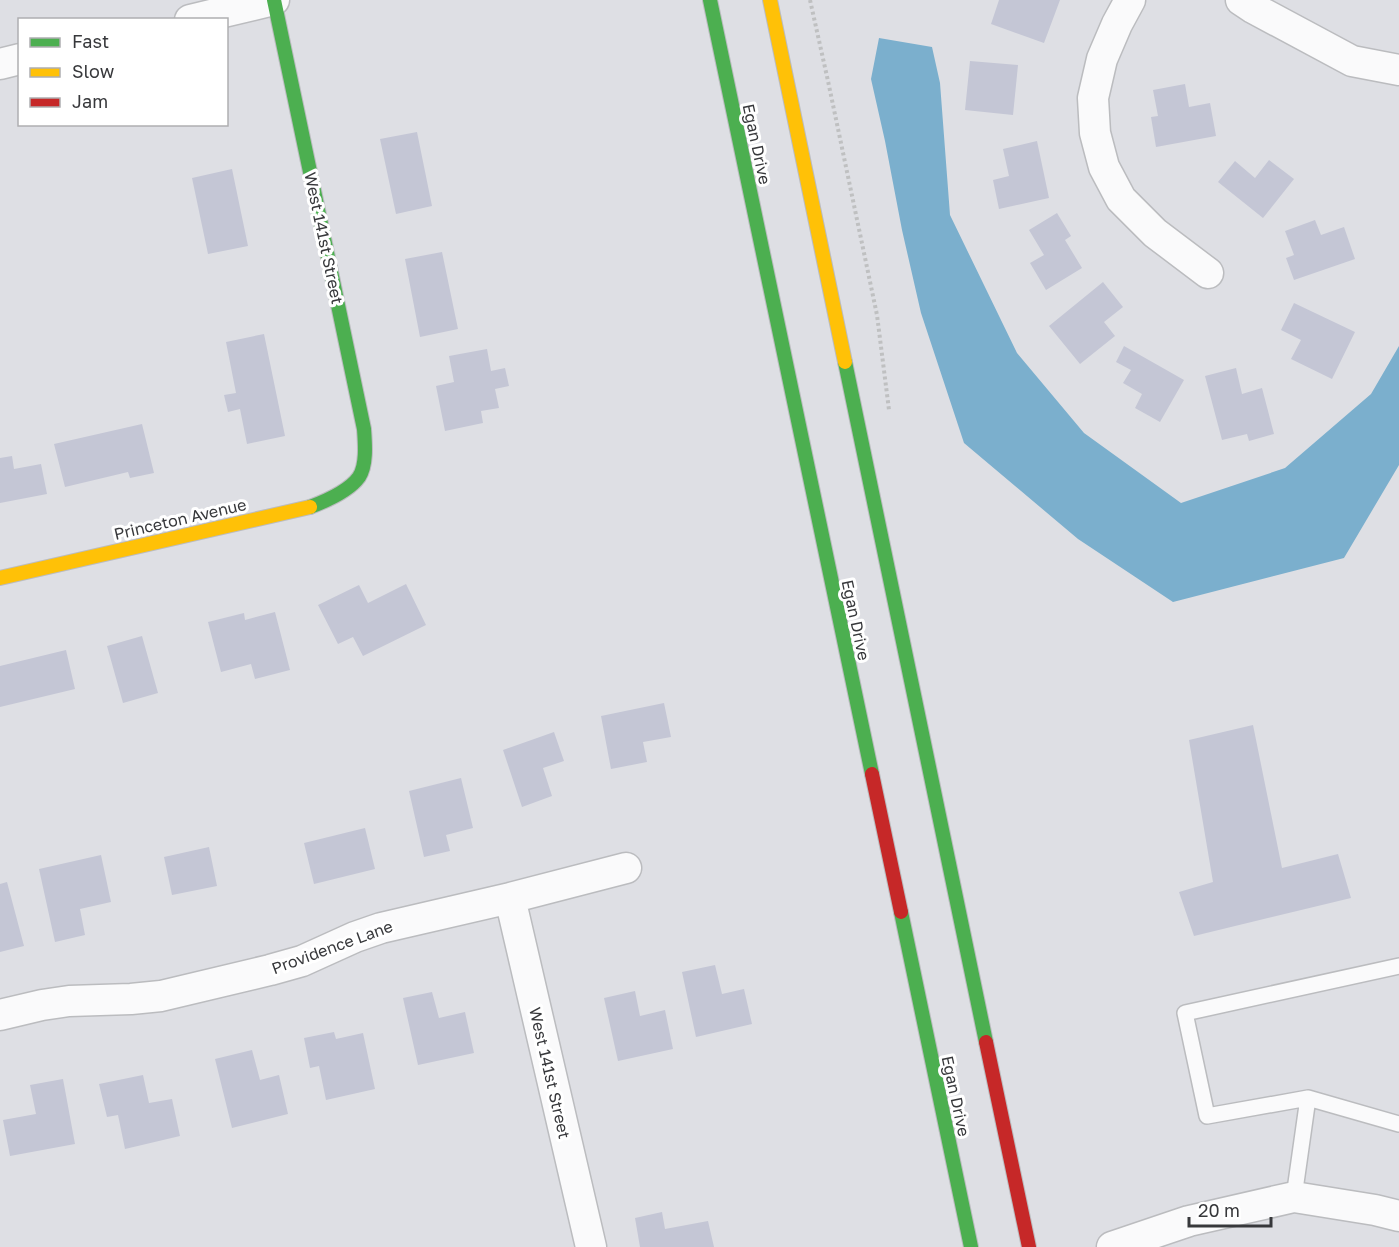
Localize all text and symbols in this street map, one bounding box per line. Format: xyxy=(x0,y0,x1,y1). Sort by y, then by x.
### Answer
legend xyxy=(18,18,228,126)
text: Fast xyxy=(72,30,109,52)
text: Slow xyxy=(72,60,115,82)
text: Jam xyxy=(72,90,108,112)
street label: Egan Drive xyxy=(739,102,775,186)
street label: West 141st Street xyxy=(300,170,348,306)
street label: Princeton Avenue xyxy=(112,494,248,544)
street label: Egan Drive xyxy=(838,578,874,662)
street label: Providence Lane xyxy=(269,916,395,978)
street label: West 141st Street xyxy=(525,1005,575,1141)
street label: Egan Drive xyxy=(938,1054,974,1138)
scale bar xyxy=(1189,1190,1272,1228)
text: 20 m xyxy=(1198,1199,1240,1221)

